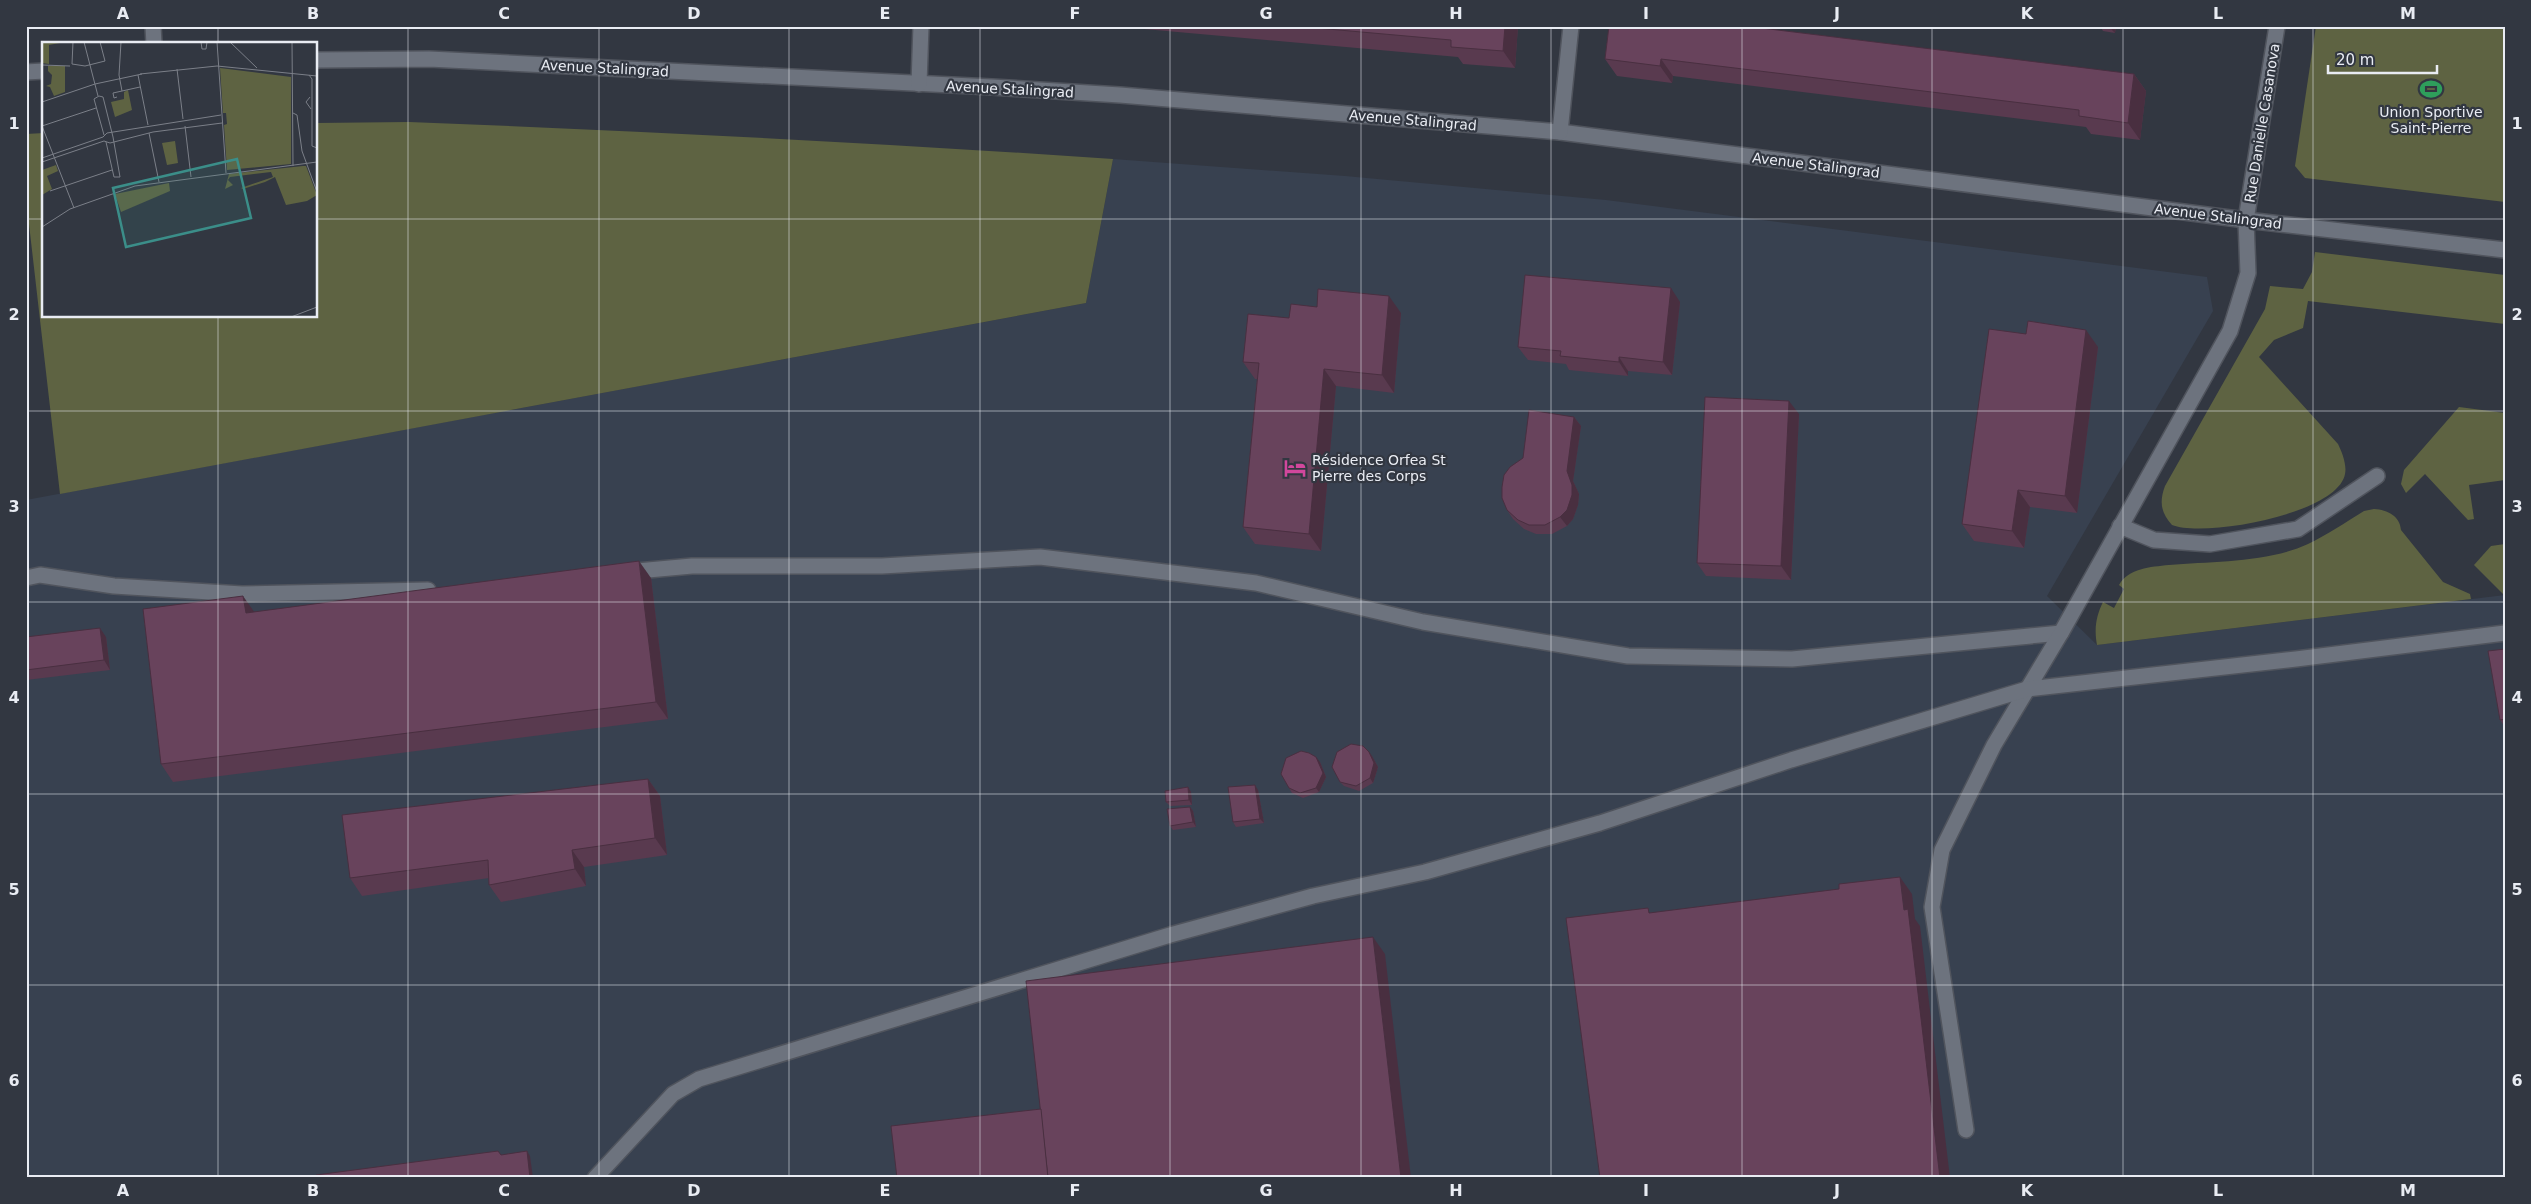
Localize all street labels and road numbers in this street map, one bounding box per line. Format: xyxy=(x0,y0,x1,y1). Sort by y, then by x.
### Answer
street label: Rue Danielle Casanova xyxy=(2241,42,2283,204)
street label: Avenue Stalingrad xyxy=(541,57,669,79)
street label: Avenue Stalingrad xyxy=(946,78,1074,100)
street label: Avenue Stalingrad xyxy=(1348,106,1478,134)
street label: Avenue Stalingrad xyxy=(1751,149,1881,181)
street label: Avenue Stalingrad xyxy=(2153,200,2283,232)

